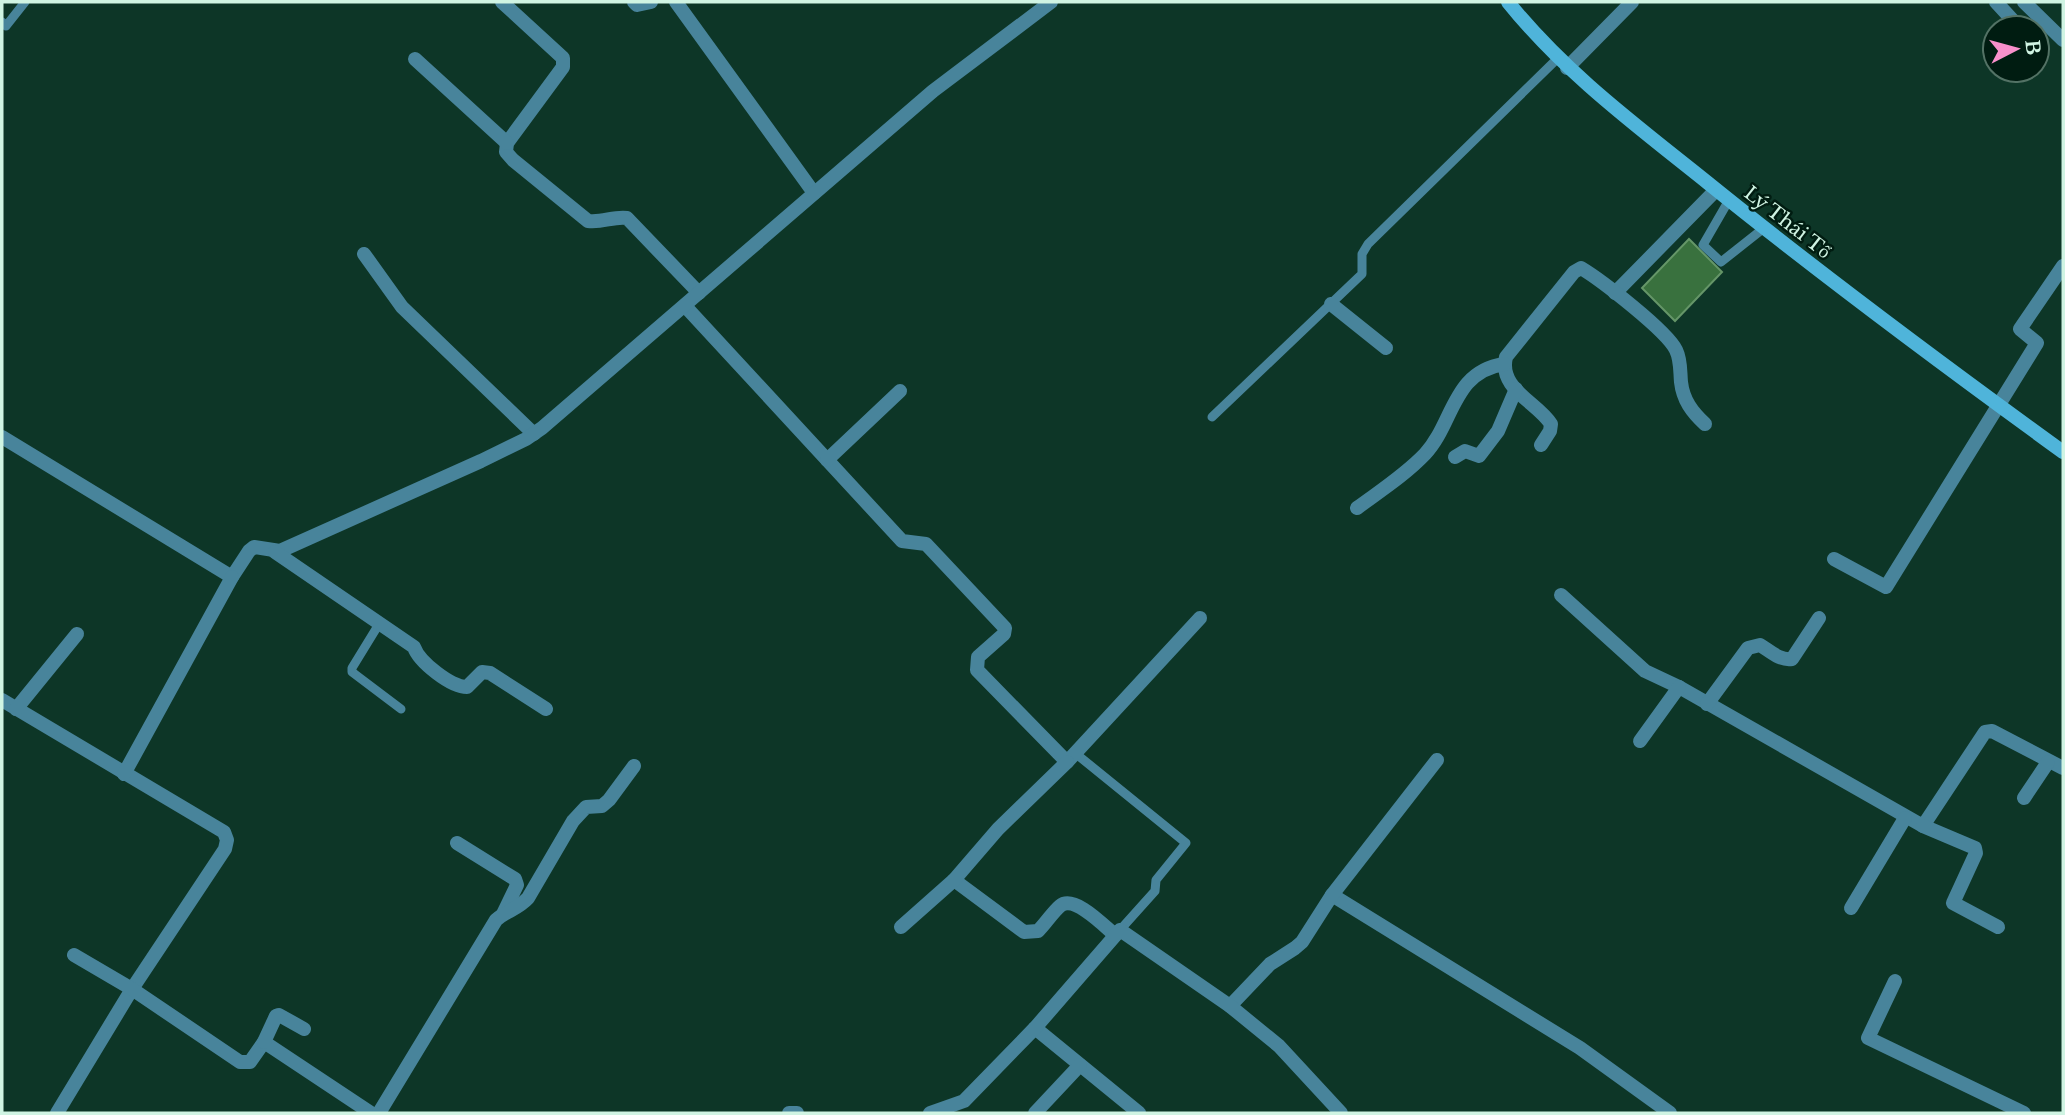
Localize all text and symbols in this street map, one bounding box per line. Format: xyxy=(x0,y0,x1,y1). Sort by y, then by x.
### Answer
north arrow xyxy=(1981,14,2051,84)
text: B xyxy=(2020,39,2045,56)
street label: Lý Thái Tổ xyxy=(1740,181,1836,263)

